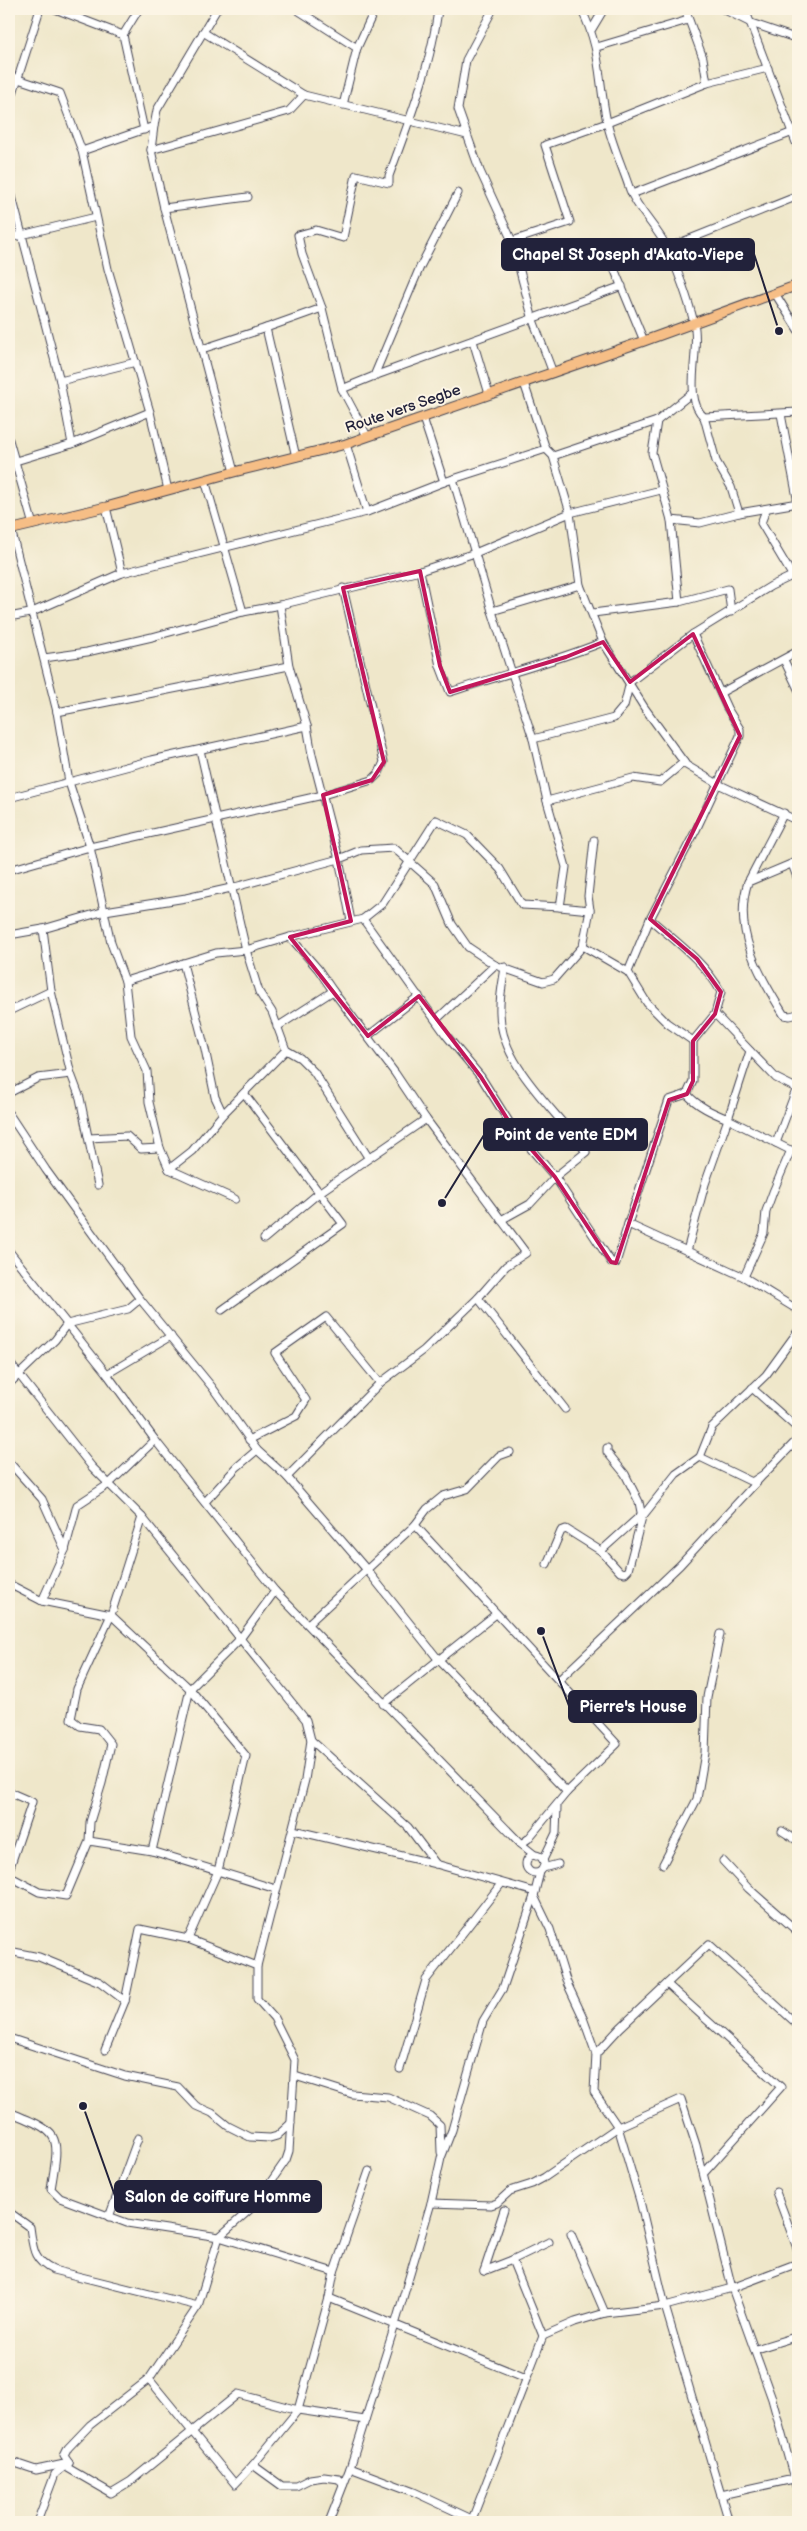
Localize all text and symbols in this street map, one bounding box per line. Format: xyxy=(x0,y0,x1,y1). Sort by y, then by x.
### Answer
callout: Chapel St Joseph d'Akato-Viepe xyxy=(502,239,754,270)
text: Chapel St Joseph d'Akato-Viepe xyxy=(512,246,744,265)
street label: Route vers Segbe xyxy=(343,380,463,438)
callout: Point de vente EDM xyxy=(484,1119,647,1150)
text: Point de vente EDM xyxy=(494,1126,638,1145)
callout: Pierre's House xyxy=(569,1691,696,1722)
text: Pierre's House xyxy=(580,1698,686,1717)
callout: Salon de coiffure Homme xyxy=(115,2181,321,2212)
text: Salon de coiffure Homme xyxy=(125,2188,311,2207)

